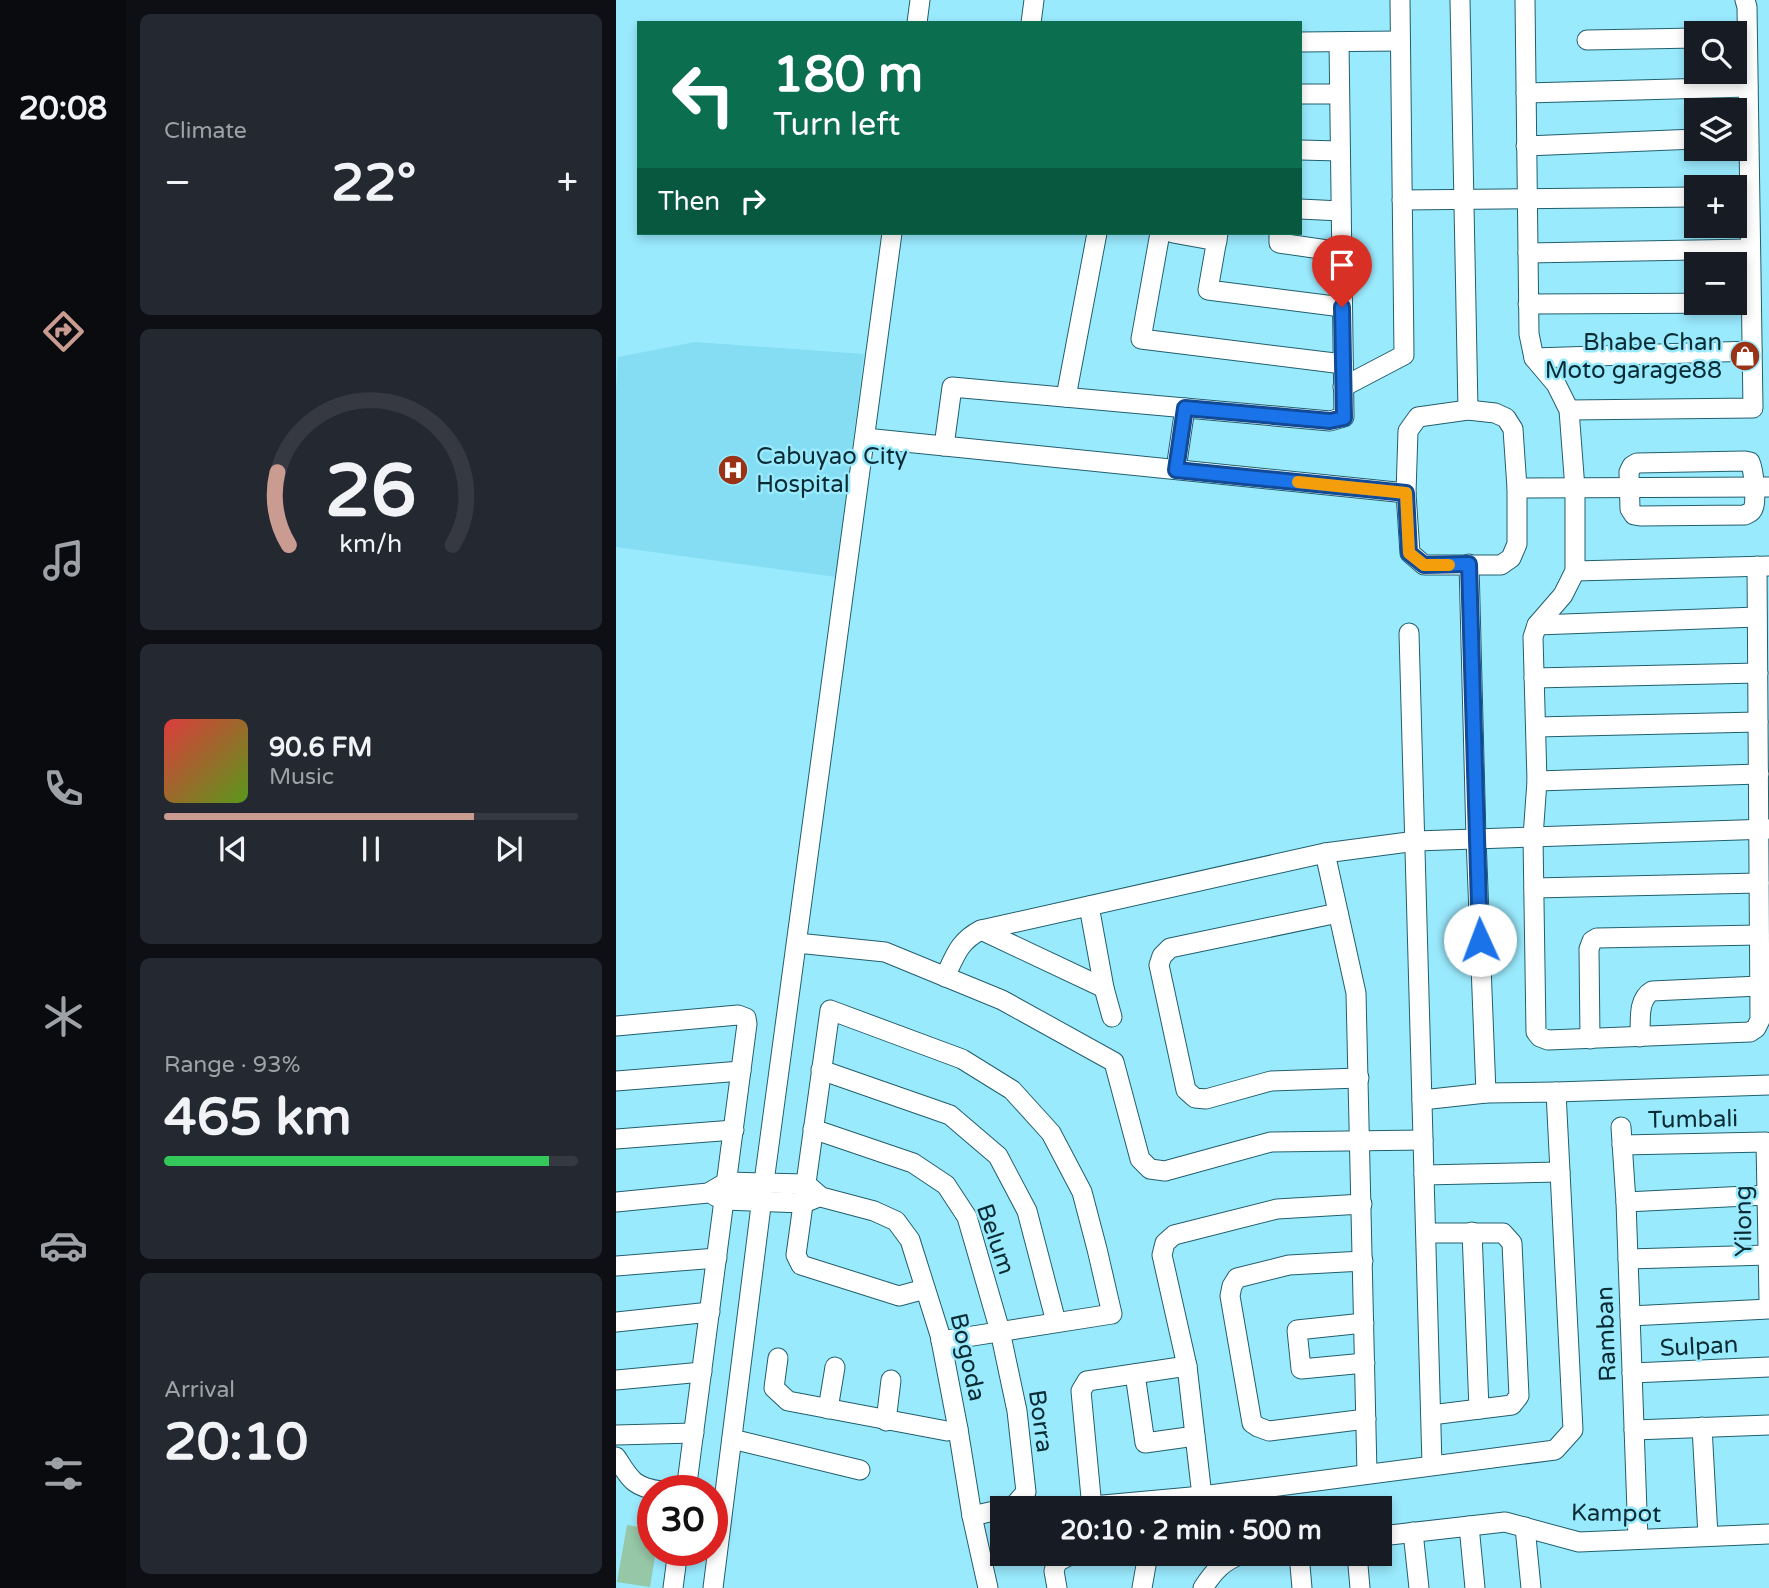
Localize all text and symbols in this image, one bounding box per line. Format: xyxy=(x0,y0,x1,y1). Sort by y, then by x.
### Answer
map controls xyxy=(1684,21,1747,315)
button: search xyxy=(1684,21,1747,84)
text: 180 m xyxy=(773,46,923,105)
icon: left xyxy=(658,49,749,140)
text: 20:08 xyxy=(19,90,107,128)
button: layers xyxy=(1684,98,1747,161)
text: Turn left xyxy=(773,106,900,144)
text: Climate xyxy=(164,117,247,145)
text: 22° xyxy=(331,152,416,215)
text: − xyxy=(164,160,191,206)
text: + xyxy=(557,160,578,206)
button: + xyxy=(1684,175,1747,238)
icon: right xyxy=(734,182,772,220)
text: Then xyxy=(658,186,720,217)
pin xyxy=(1312,235,1372,307)
icon: arrive xyxy=(1323,246,1361,284)
button: − xyxy=(1684,252,1747,315)
icon: directions xyxy=(39,307,88,356)
place label: Bhabe Chan Moto garage88 xyxy=(1545,328,1722,385)
shop icon: Bhabe Chan Moto garage88 xyxy=(1728,339,1762,373)
place label: Cabuyao City Hospital xyxy=(756,442,908,499)
text: 26 xyxy=(325,449,417,537)
hospital icon: Cabuyao City Hospital xyxy=(716,453,750,487)
text: km/h xyxy=(340,529,402,559)
icon: music xyxy=(39,536,88,585)
text: 90.6 FM xyxy=(269,732,372,763)
text: Music xyxy=(269,763,334,791)
icon: phone xyxy=(39,764,88,813)
icon: previous xyxy=(214,830,252,868)
icon: pause xyxy=(352,830,390,868)
icon: next xyxy=(490,830,528,868)
position arrow xyxy=(1443,903,1517,977)
icon: climate xyxy=(39,992,88,1041)
text: Range · 93% xyxy=(164,1051,300,1079)
text: 465 km xyxy=(164,1086,352,1149)
street label: Tumbali xyxy=(1648,1104,1738,1135)
street label: Yilong xyxy=(1728,1185,1759,1257)
street label: Belum xyxy=(970,1200,1021,1278)
icon: car xyxy=(39,1221,88,1270)
street label: Ramban xyxy=(1590,1286,1623,1382)
street label: Bogoda xyxy=(943,1310,992,1404)
street label: Sulpan xyxy=(1659,1330,1739,1363)
text: Arrival xyxy=(164,1376,235,1404)
street label: Borra xyxy=(1022,1388,1059,1454)
text: 20:10 xyxy=(164,1411,308,1474)
icon: filters xyxy=(39,1449,88,1498)
speed limit sign: 30 xyxy=(637,1475,728,1566)
street label: Kampot xyxy=(1571,1498,1661,1529)
text: 20:10 · 2 min · 500 m xyxy=(1060,1515,1322,1546)

